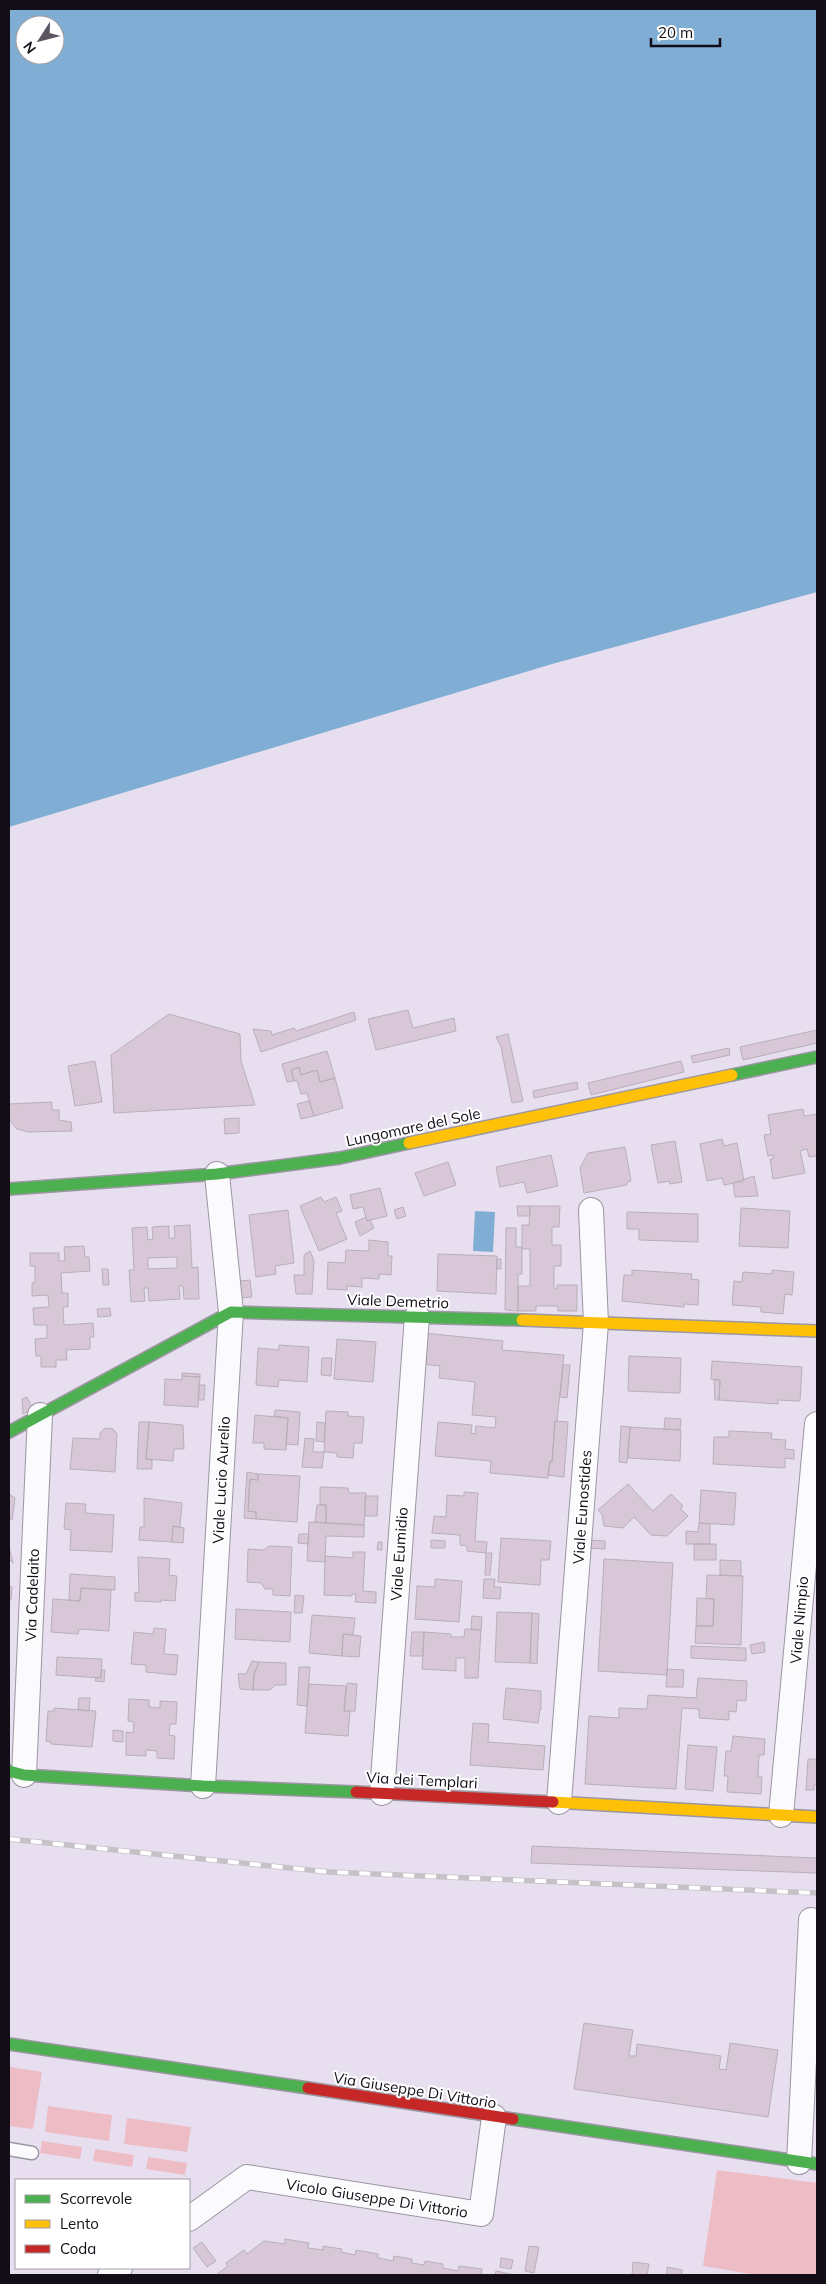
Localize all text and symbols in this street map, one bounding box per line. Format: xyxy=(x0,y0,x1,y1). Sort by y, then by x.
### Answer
north arrow xyxy=(15,15,65,65)
scale bar xyxy=(651,15,720,47)
text: 20 m xyxy=(658,23,693,42)
text: N xyxy=(19,38,40,57)
street label: Lungomare del Sole xyxy=(344,1103,482,1151)
street label: Viale Demetrio xyxy=(347,1290,449,1312)
street label: Viale Lucio Aurelio xyxy=(208,1416,234,1544)
street label: Viale Eunostides xyxy=(569,1449,595,1565)
street label: Viale Eumidio xyxy=(386,1506,412,1602)
street label: Via Cadelaito xyxy=(21,1548,43,1642)
street label: Viale Nimpio xyxy=(786,1575,812,1665)
street label: Via dei Templari xyxy=(366,1768,478,1792)
street label: Via Giuseppe Di Vittorio xyxy=(332,2068,498,2112)
street label: Vicolo Giuseppe Di Vittorio xyxy=(285,2174,469,2222)
legend xyxy=(15,2179,190,2269)
text: Scorrevole xyxy=(60,2189,132,2208)
text: Lento xyxy=(60,2214,99,2233)
text: Coda xyxy=(60,2239,96,2258)

